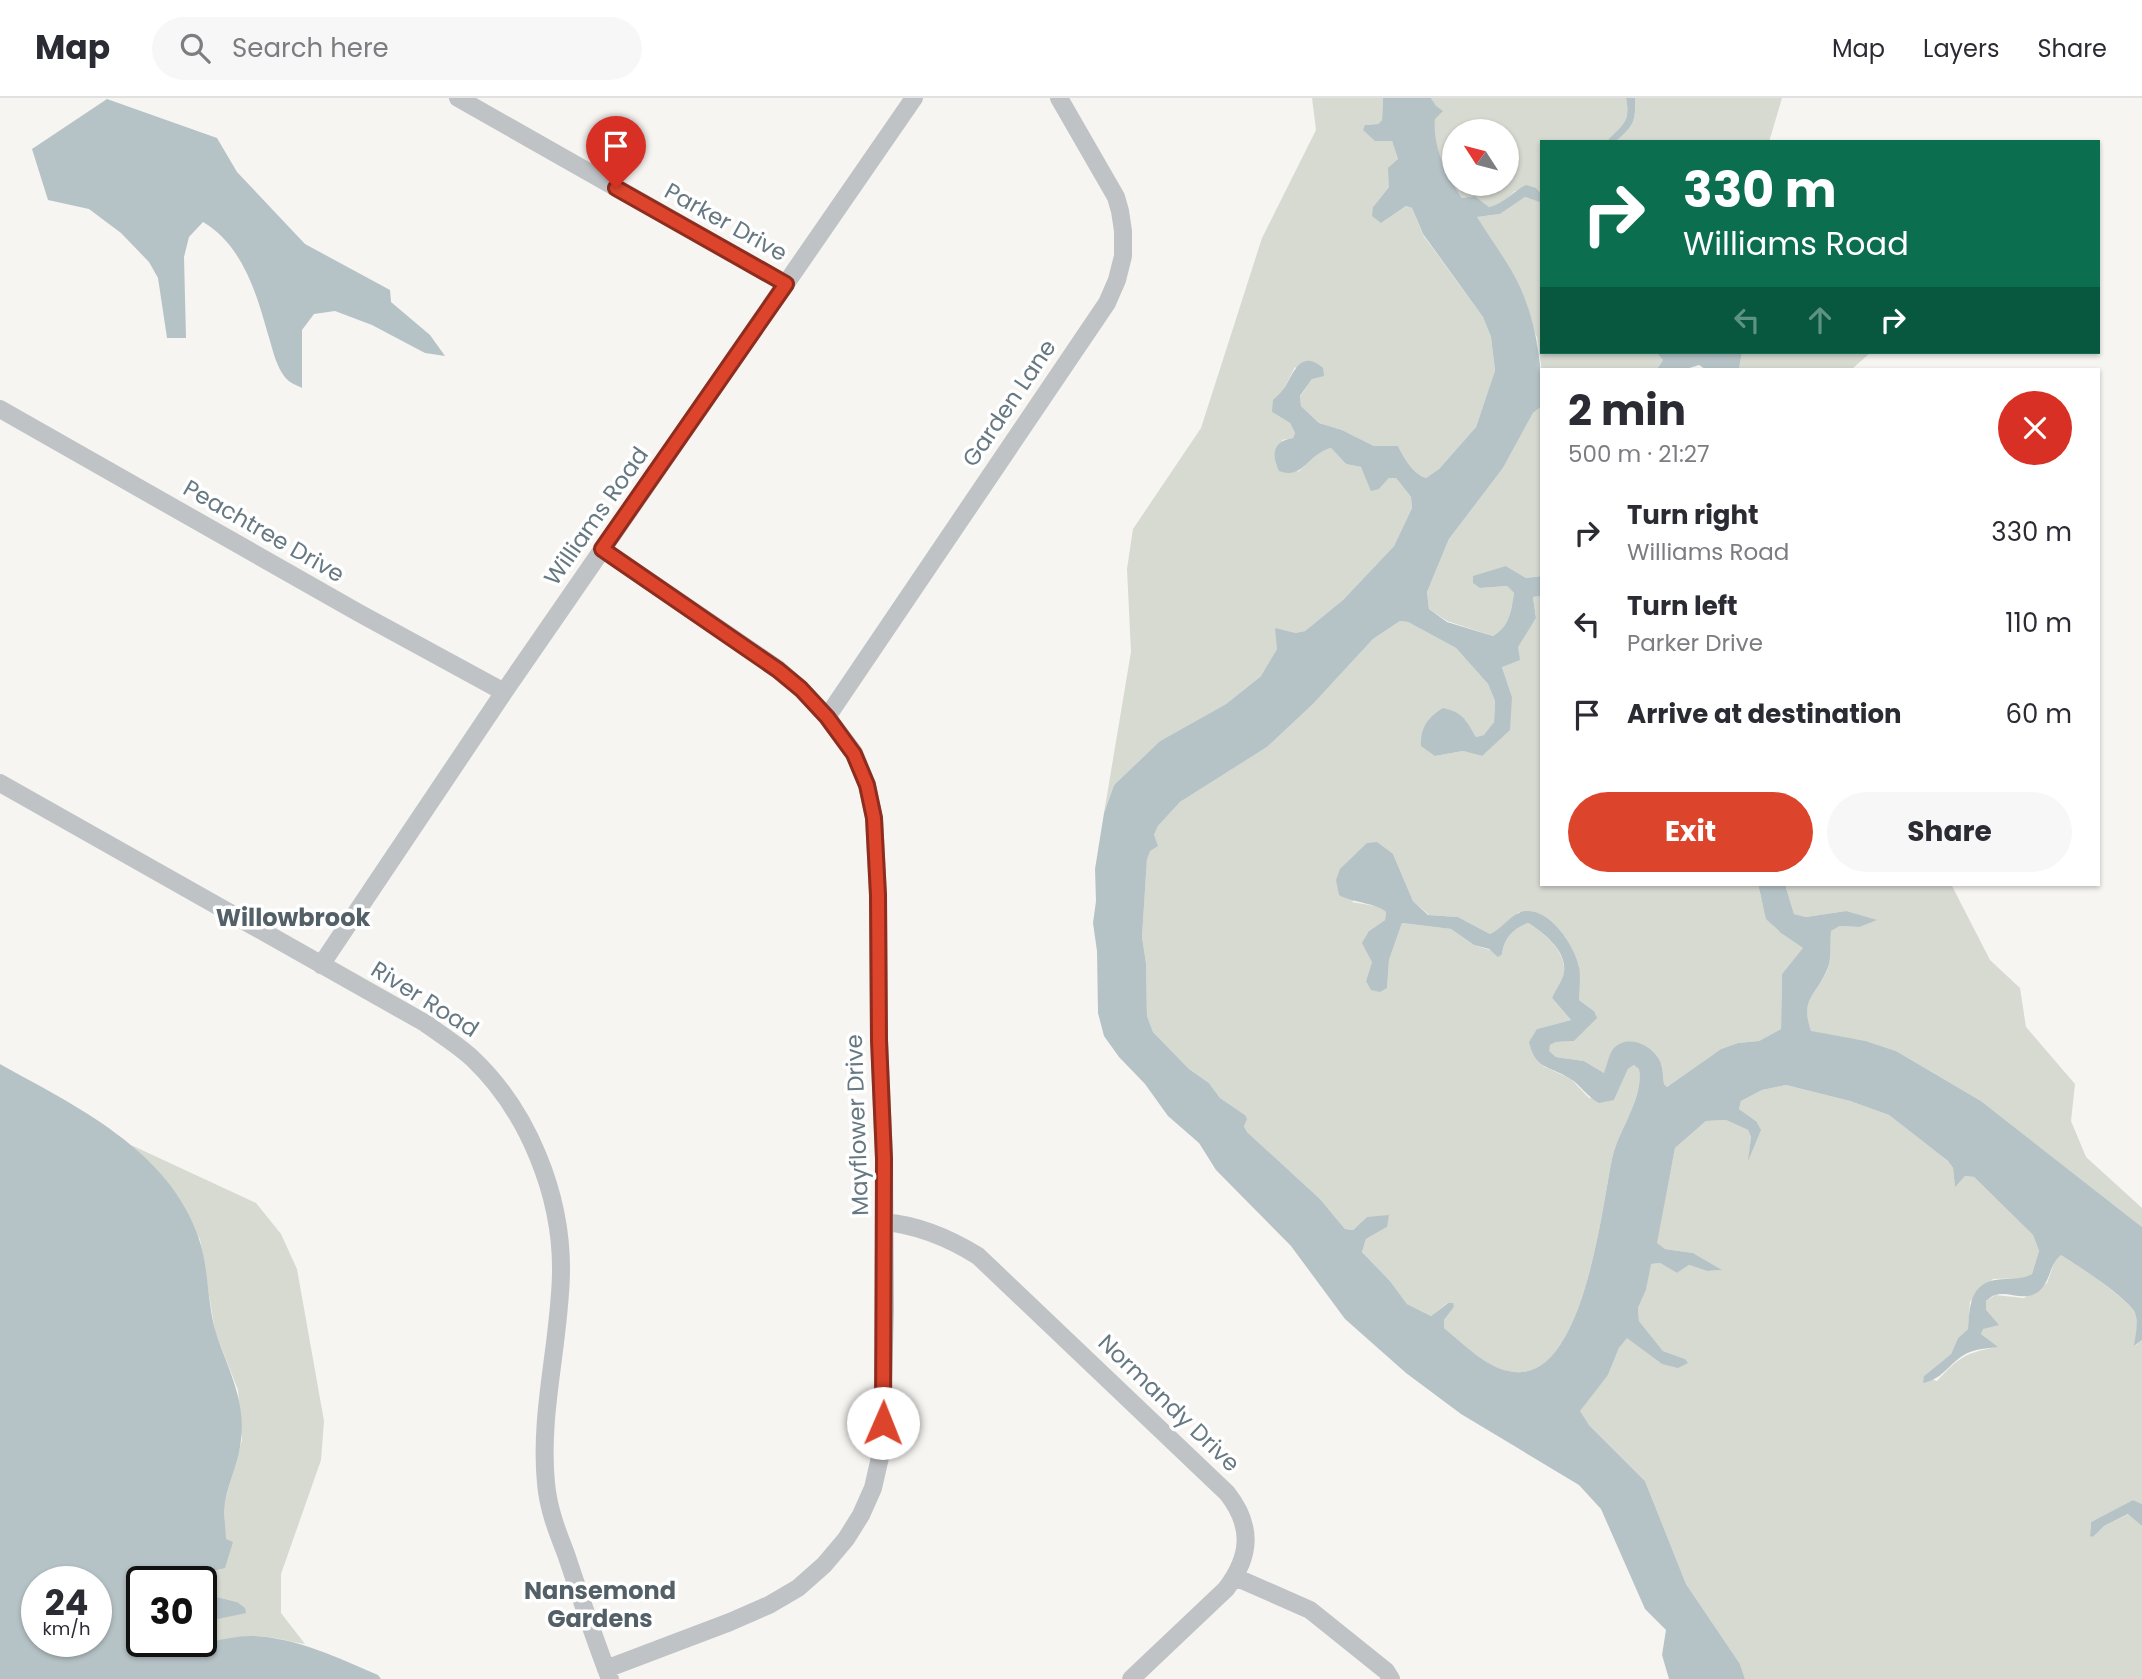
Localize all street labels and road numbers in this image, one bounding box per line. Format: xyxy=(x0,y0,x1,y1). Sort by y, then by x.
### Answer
street label: Parker Drive xyxy=(659,175,793,269)
street label: Garden Lane xyxy=(955,333,1063,473)
street label: Williams Road xyxy=(536,440,656,592)
street label: Peachtree Drive xyxy=(178,472,350,590)
street label: River Road xyxy=(365,953,485,1045)
street label: Mayflower Drive xyxy=(838,1034,876,1216)
street label: Normandy Drive xyxy=(1091,1327,1247,1479)

